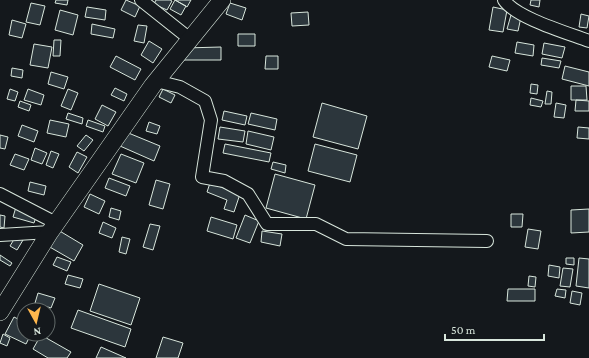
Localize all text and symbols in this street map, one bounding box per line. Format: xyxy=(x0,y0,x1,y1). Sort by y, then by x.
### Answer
north arrow xyxy=(16,302,56,342)
scale bar xyxy=(445,316,544,342)
text: 50 m xyxy=(451,323,476,337)
text: N xyxy=(32,325,42,338)

